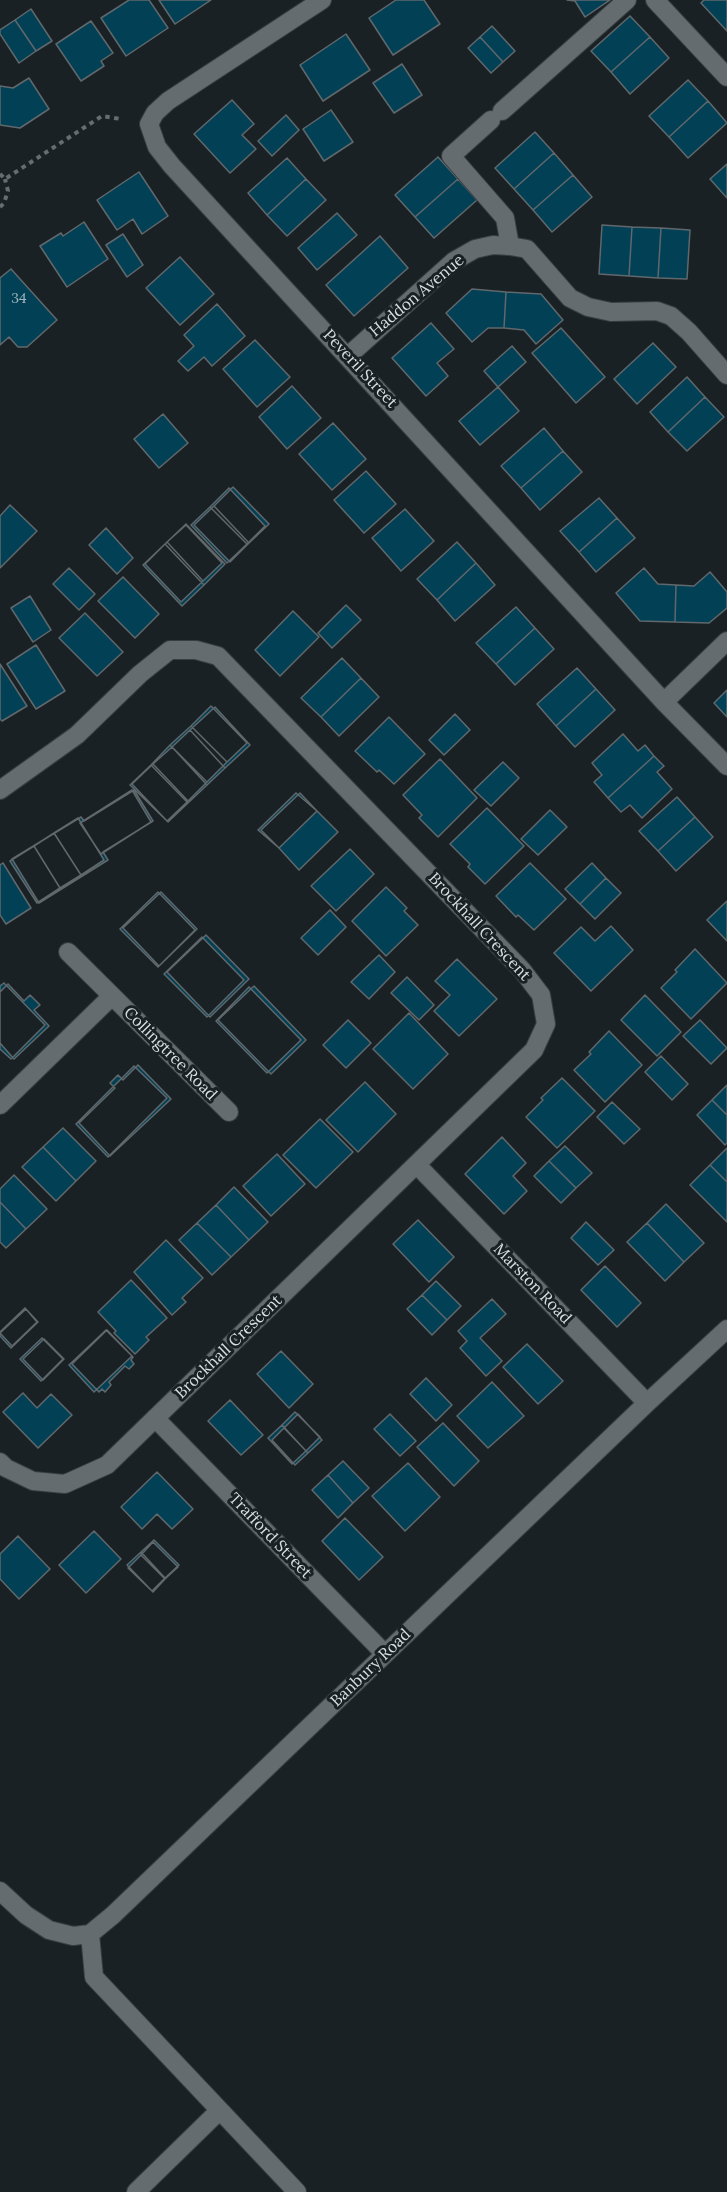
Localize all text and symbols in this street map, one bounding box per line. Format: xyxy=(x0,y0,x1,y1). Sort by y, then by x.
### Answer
street label: Haddon Avenue xyxy=(366,251,468,341)
house number: 34 xyxy=(11,291,27,307)
street label: Peveril Street xyxy=(319,326,401,412)
street label: Brockhall Crescent xyxy=(424,869,534,985)
street label: Collingtree Road xyxy=(119,1003,221,1105)
street label: Marston Road xyxy=(489,1240,575,1328)
street label: Brockhall Crescent xyxy=(172,1291,286,1403)
street label: Trafford Street xyxy=(224,1489,316,1583)
street label: Banbury Road xyxy=(327,1625,415,1711)

